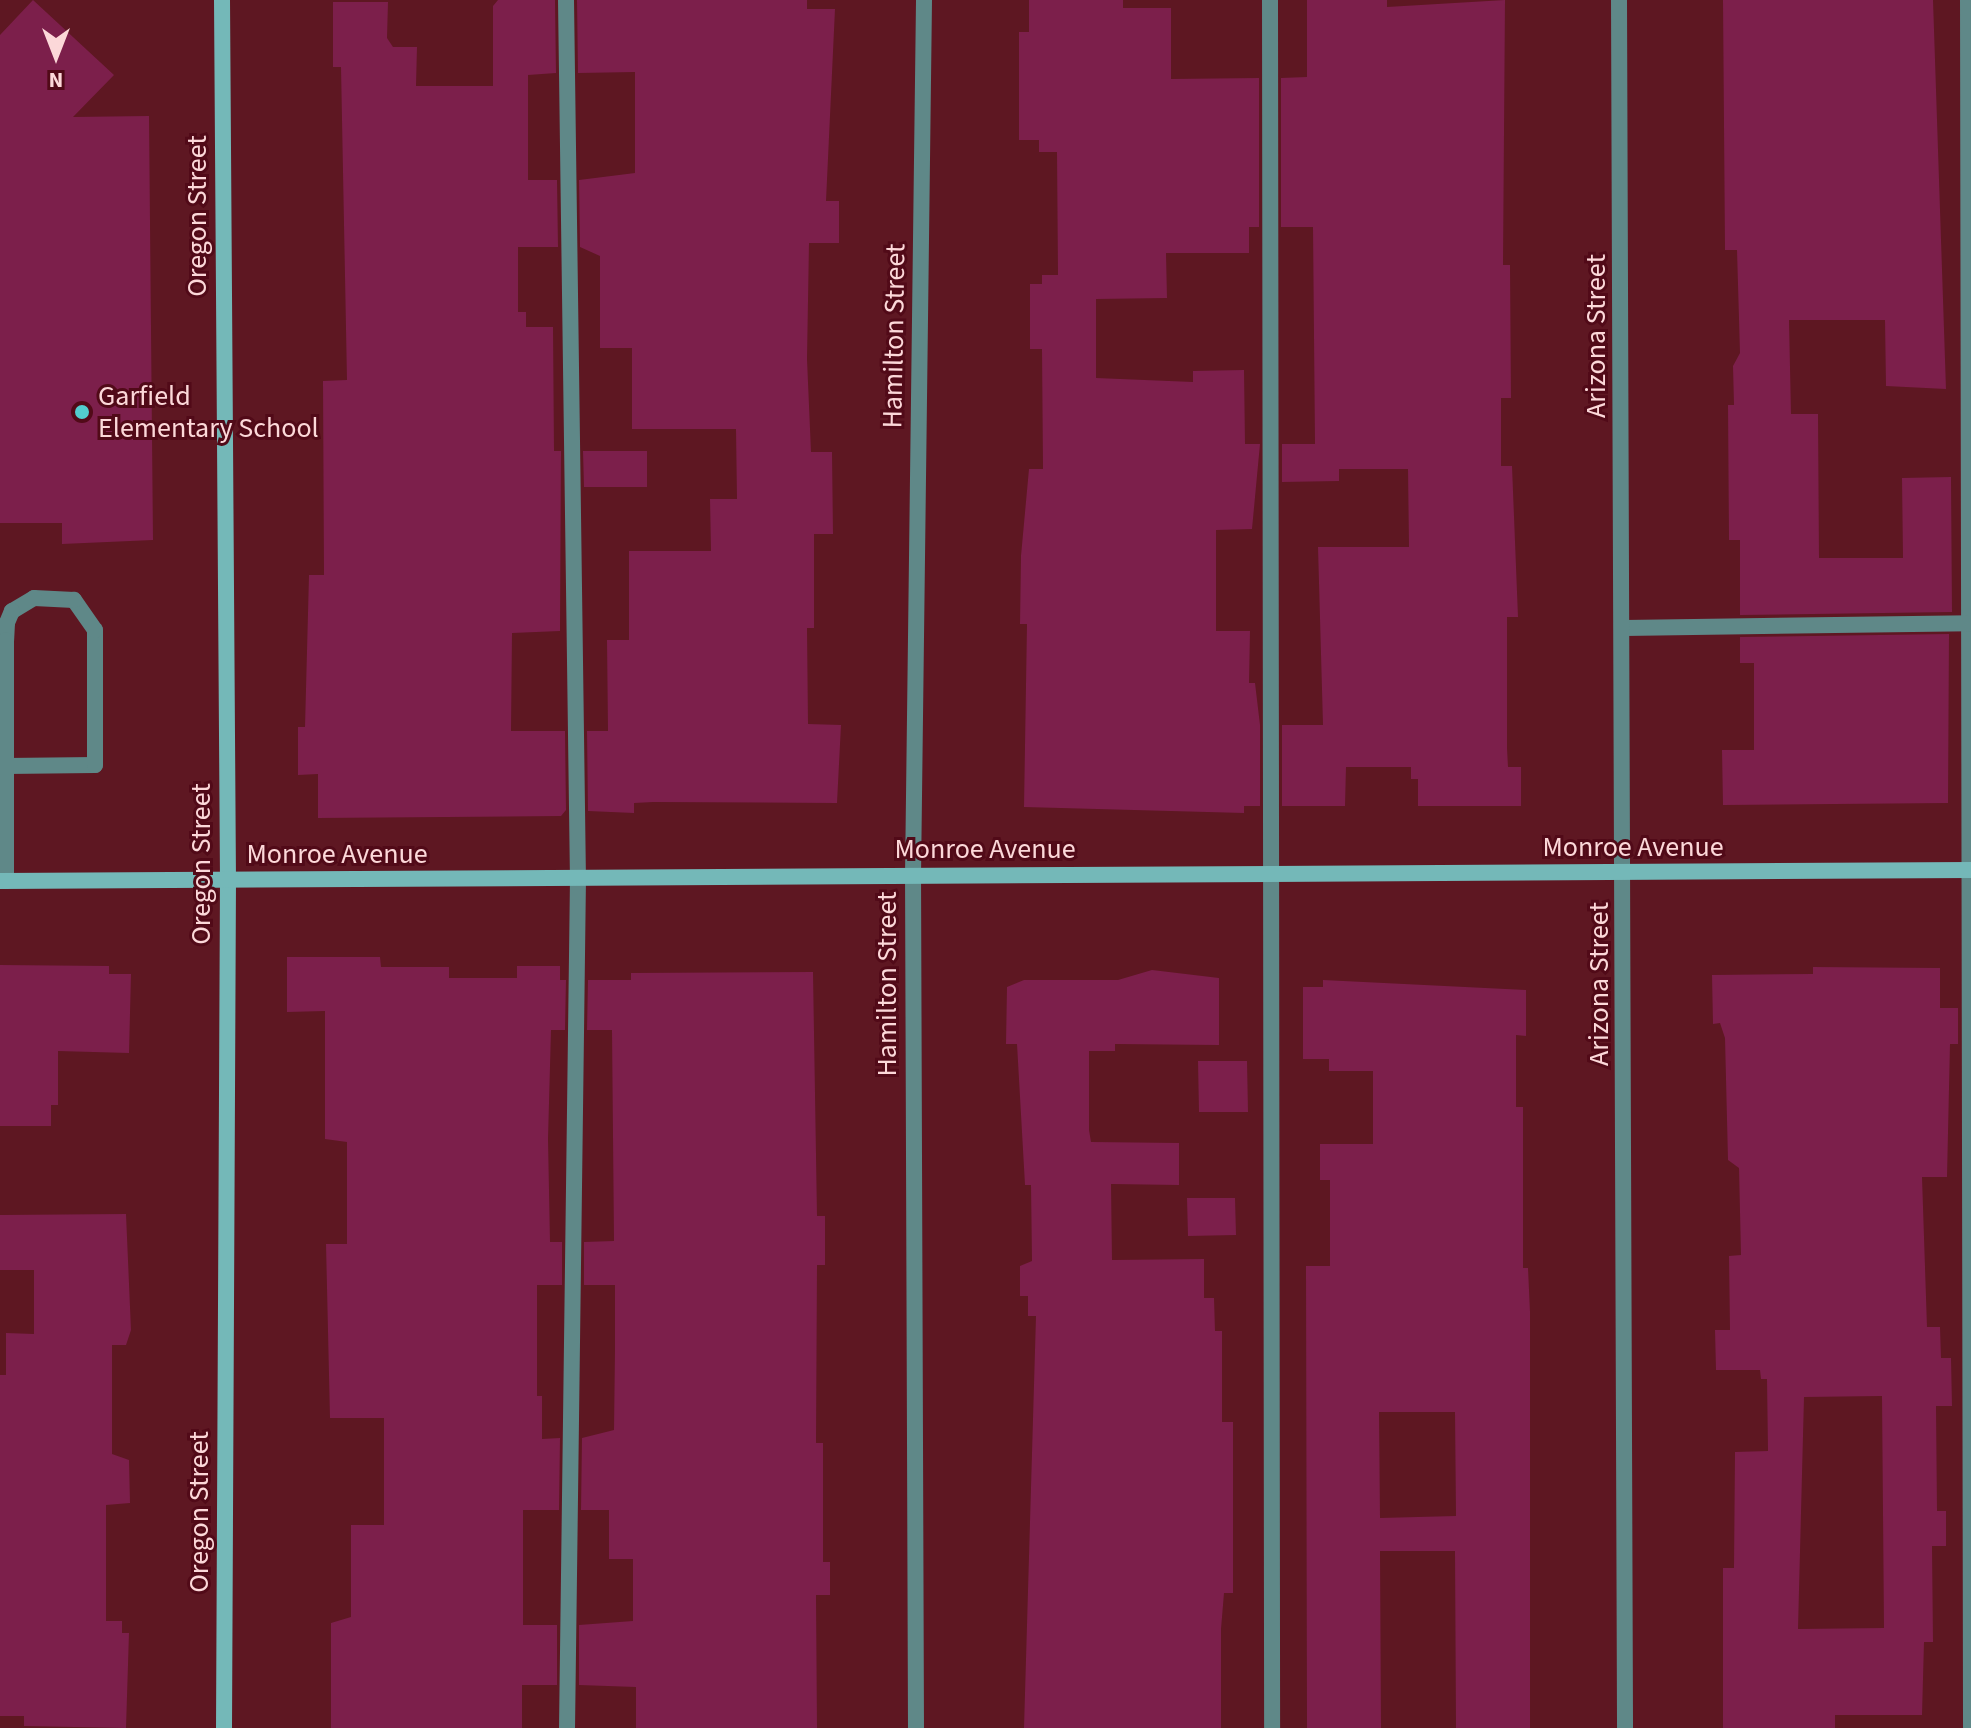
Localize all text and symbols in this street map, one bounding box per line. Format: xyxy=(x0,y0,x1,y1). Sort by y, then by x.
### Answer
north arrow xyxy=(16,16,96,96)
text: N xyxy=(49,64,63,96)
street label: Oregon Street xyxy=(180,135,214,297)
street label: Hamilton Street xyxy=(876,243,912,429)
street label: Arizona Street xyxy=(1579,254,1613,418)
place label: Garfield Elementary School xyxy=(98,379,319,445)
marker: Garfield Elementary School xyxy=(73,403,91,421)
street label: Oregon Street xyxy=(184,783,218,945)
street label: Monroe Avenue xyxy=(1542,830,1724,864)
street label: Monroe Avenue xyxy=(894,832,1076,866)
street label: Monroe Avenue xyxy=(246,837,428,871)
street label: Hamilton Street xyxy=(870,892,904,1076)
street label: Arizona Street xyxy=(1582,902,1616,1066)
street label: Oregon Street xyxy=(182,1431,216,1593)

